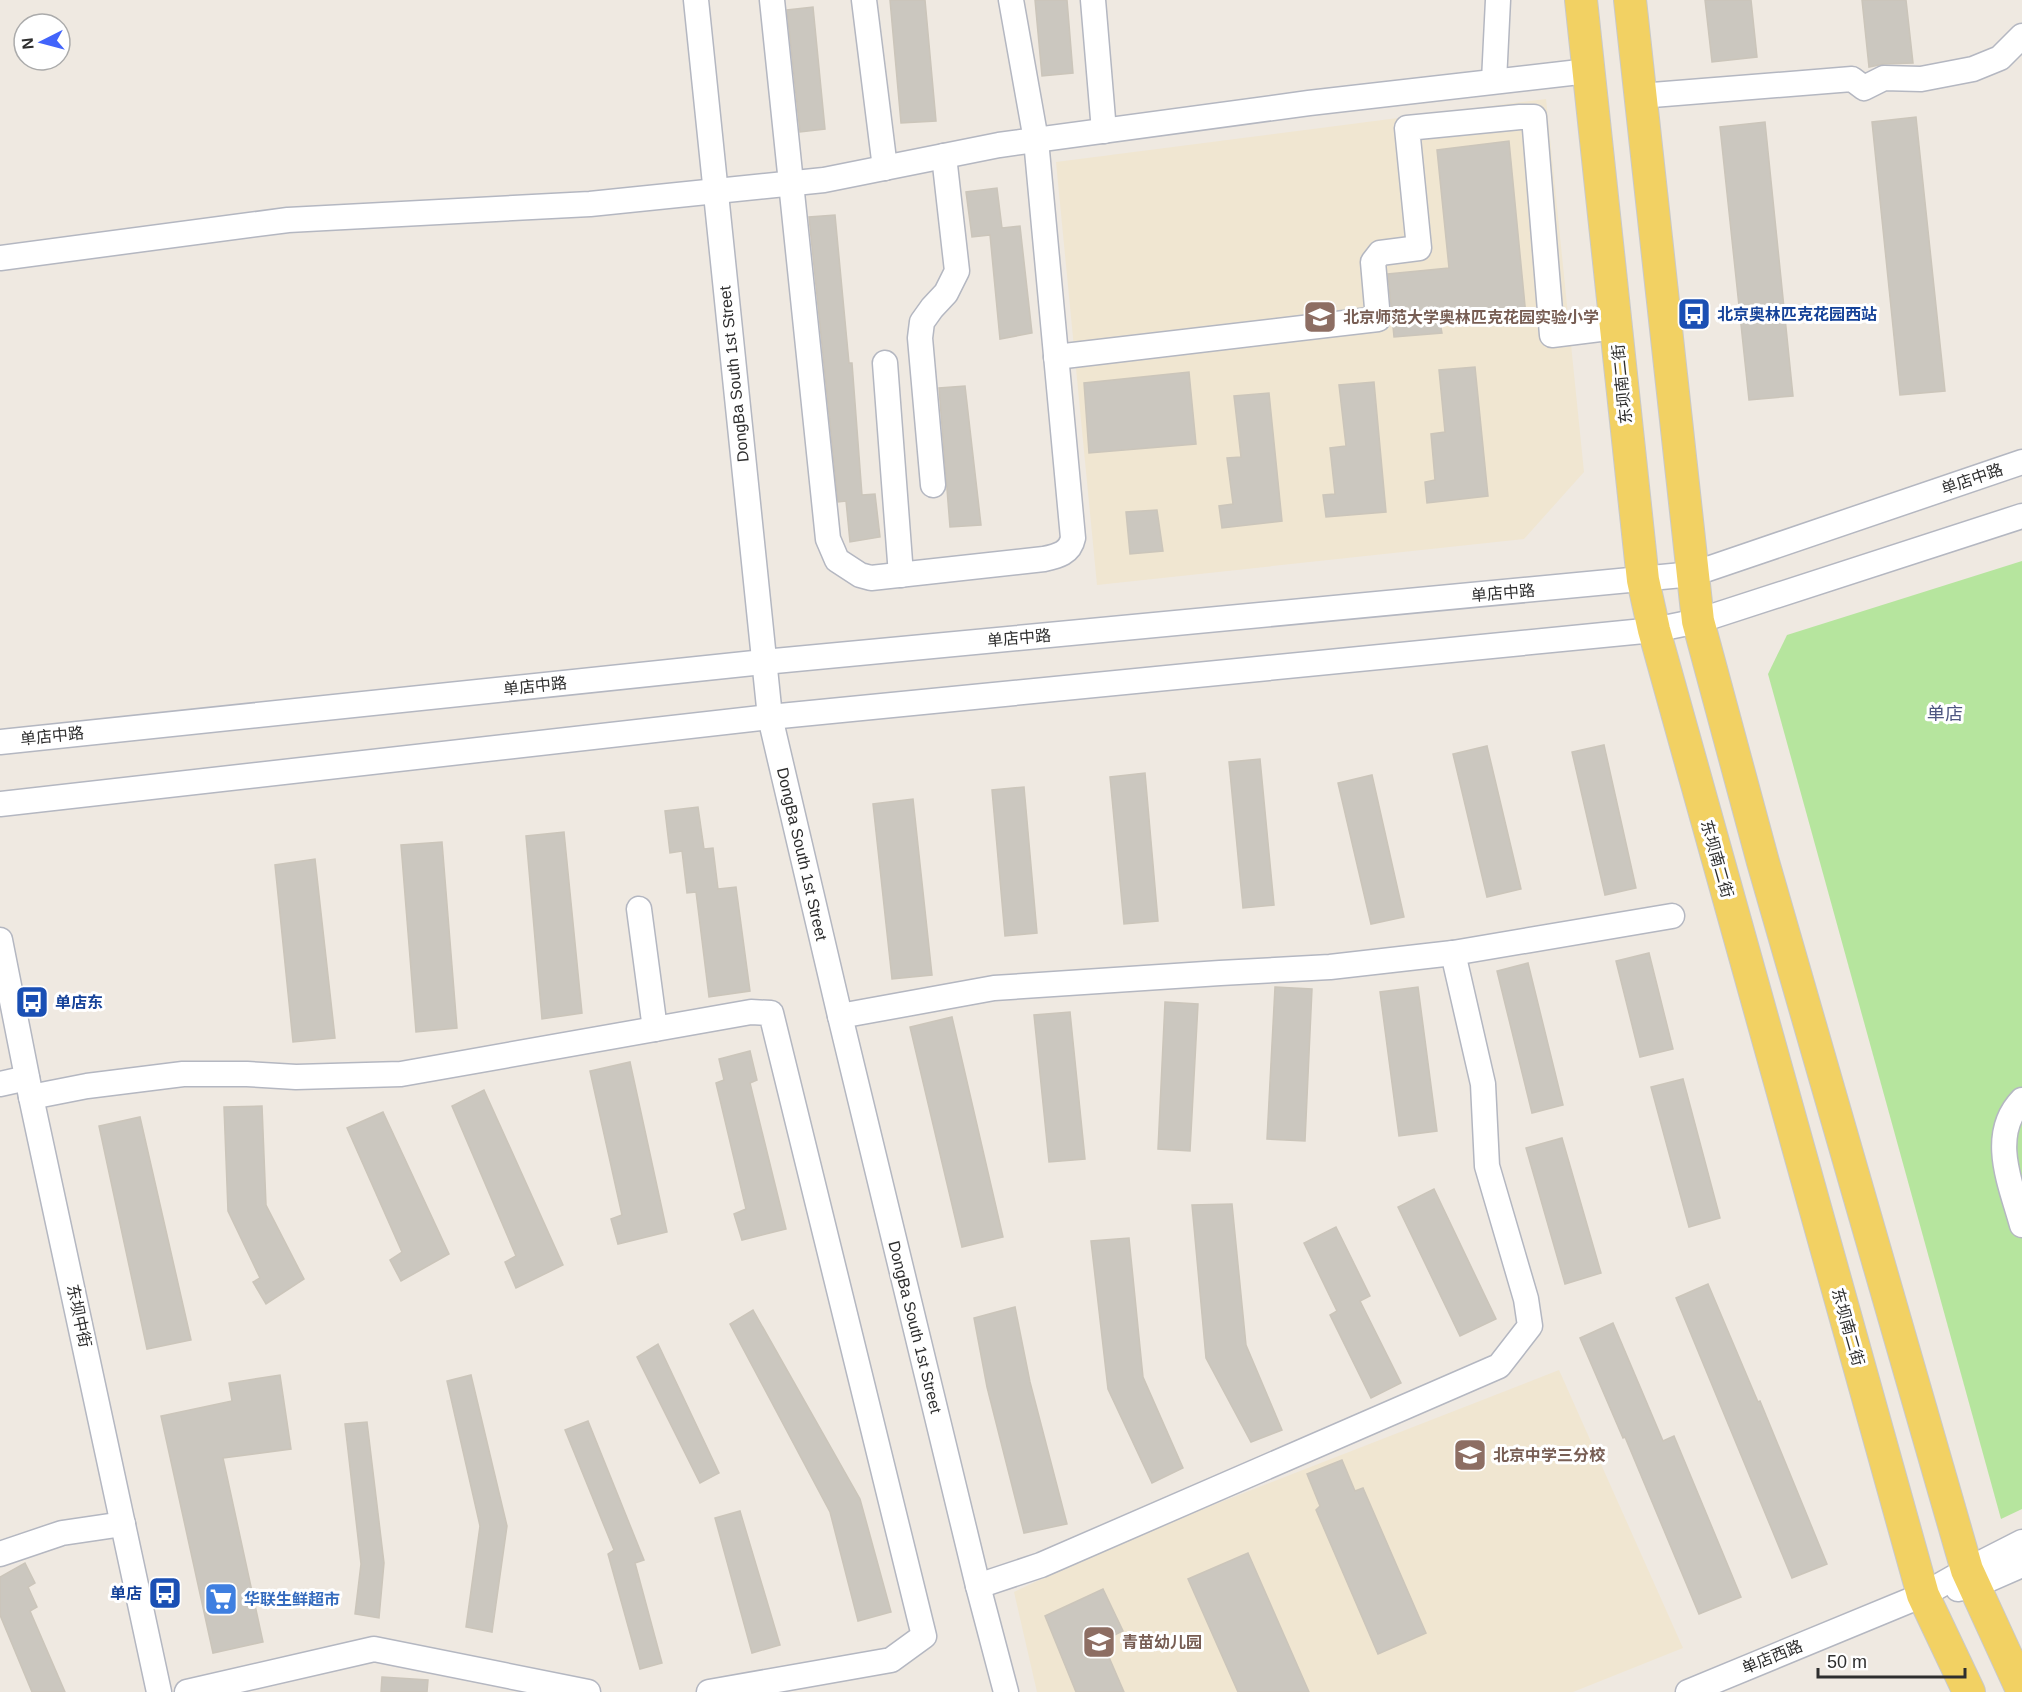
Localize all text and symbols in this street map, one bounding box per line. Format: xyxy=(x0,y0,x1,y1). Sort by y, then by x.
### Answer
north arrow xyxy=(12,12,72,72)
text: N xyxy=(19,37,37,50)
street label: DongBa South 1st Street xyxy=(716,285,752,463)
bus stop icon: 北京奥林匹克花园西站 xyxy=(1676,296,1712,332)
school or university icon: 北京师范大学奥林匹克花园实验小学 xyxy=(1302,299,1338,335)
place label: 北京奥林匹克花园西站 xyxy=(1717,306,1877,323)
place label: 北京师范大学奥林匹克花园实验小学 xyxy=(1343,309,1599,326)
street label: 东坝南二街 xyxy=(1609,343,1635,425)
street label: 单店中路 xyxy=(1939,461,2005,497)
street label: 单店中路 xyxy=(1470,582,1536,604)
street label: 单店中路 xyxy=(986,627,1052,649)
street label: 单店中路 xyxy=(502,674,568,698)
district label: 单店 xyxy=(1927,704,1963,724)
street label: 单店中路 xyxy=(19,724,85,748)
street label: DongBa South 1st Street xyxy=(774,766,830,943)
street label: 东坝南二街 xyxy=(1698,818,1736,900)
bus stop icon: 单店东 xyxy=(14,984,50,1020)
place label: 单店东 xyxy=(55,994,103,1011)
street label: DongBa South 1st Street xyxy=(885,1239,945,1415)
street label: 东坝中街 xyxy=(64,1283,94,1349)
street label: 东坝南二街 xyxy=(1829,1286,1867,1368)
school or university icon: 北京中学三分校 xyxy=(1452,1437,1488,1473)
place label: 北京中学三分校 xyxy=(1493,1446,1606,1464)
bus stop icon: 单店 xyxy=(147,1575,183,1611)
supermarket icon: 华联生鲜超市 xyxy=(203,1581,239,1617)
place label: 单店 xyxy=(110,1585,142,1602)
place label: 华联生鲜超市 xyxy=(244,1590,340,1608)
school or university icon: 青苗幼儿园 xyxy=(1081,1624,1117,1660)
place label: 青苗幼儿园 xyxy=(1122,1633,1202,1651)
street label: 单店西路 xyxy=(1739,1637,1805,1677)
scale bar xyxy=(1818,1641,1965,1679)
text: 50 m xyxy=(1827,1652,1867,1672)

